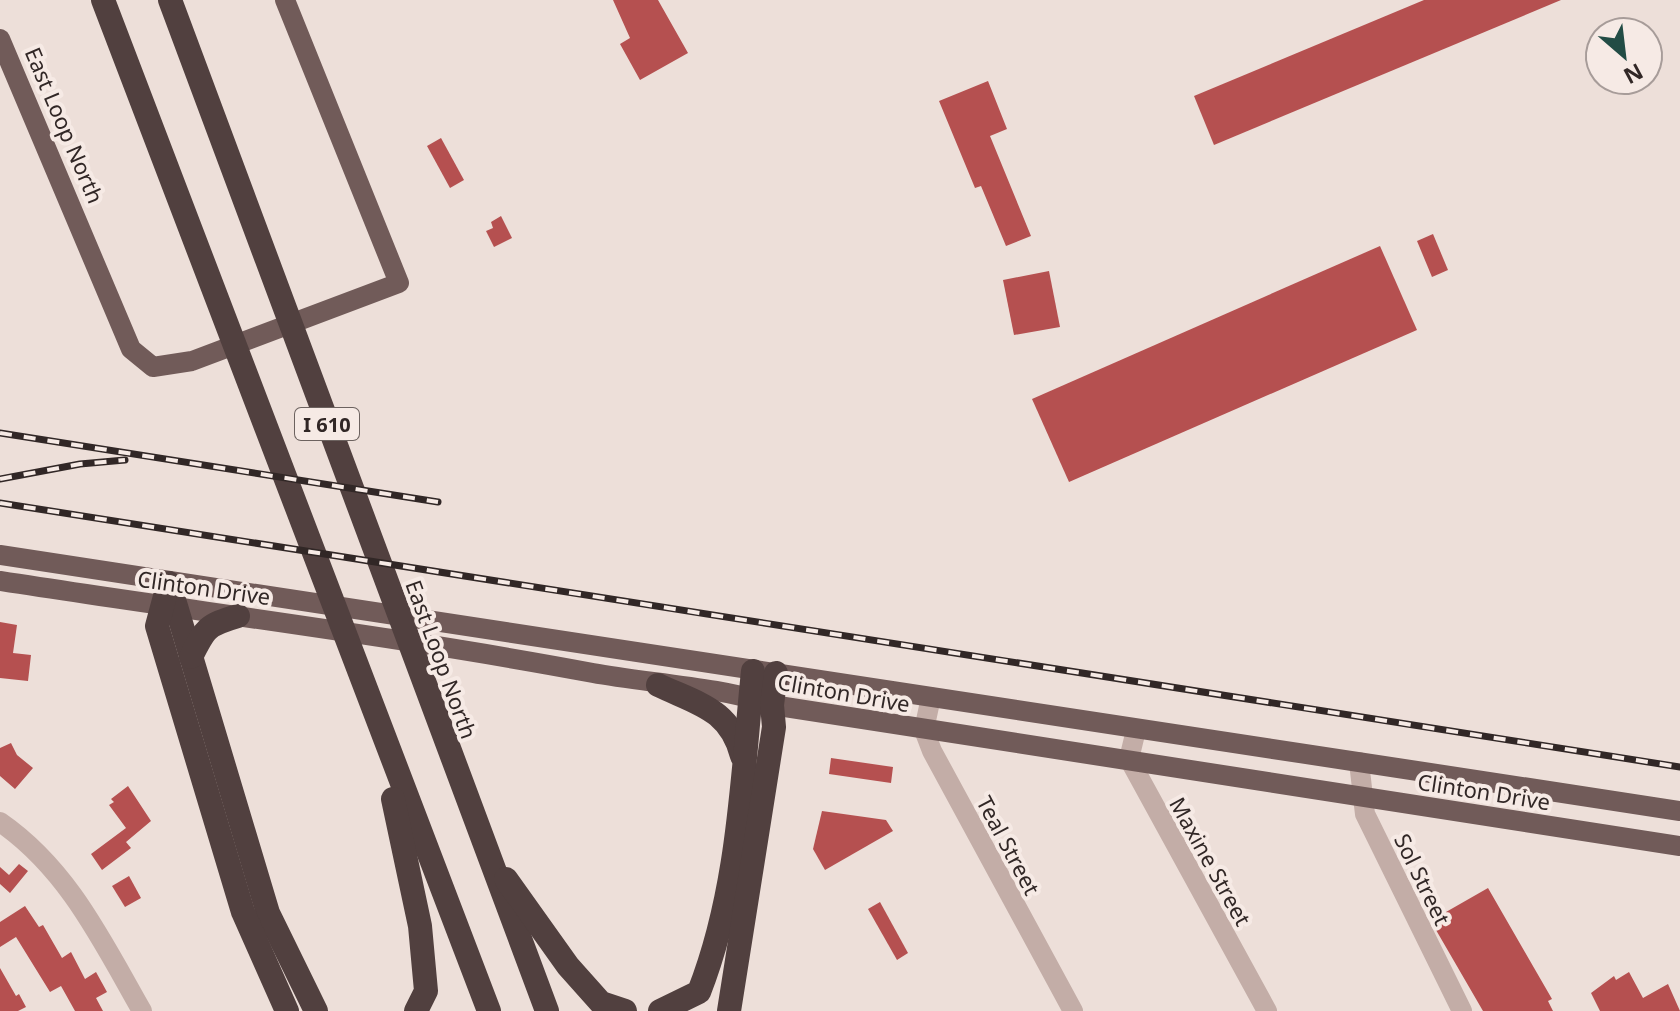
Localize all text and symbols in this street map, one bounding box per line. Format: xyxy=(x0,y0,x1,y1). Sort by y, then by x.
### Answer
north arrow xyxy=(1584,16,1664,96)
street label: East Loop North xyxy=(19,42,111,208)
text: N xyxy=(1619,57,1649,92)
road number: I 610 xyxy=(295,408,359,440)
street label: Clinton Drive xyxy=(136,563,272,611)
street label: East Loop North xyxy=(399,575,485,743)
street label: Clinton Drive xyxy=(775,666,913,718)
street label: Clinton Drive xyxy=(1416,766,1552,816)
street label: Teal Street xyxy=(970,790,1048,900)
street label: Maxine Street xyxy=(1163,791,1259,931)
street label: Sol Street xyxy=(1388,828,1458,930)

